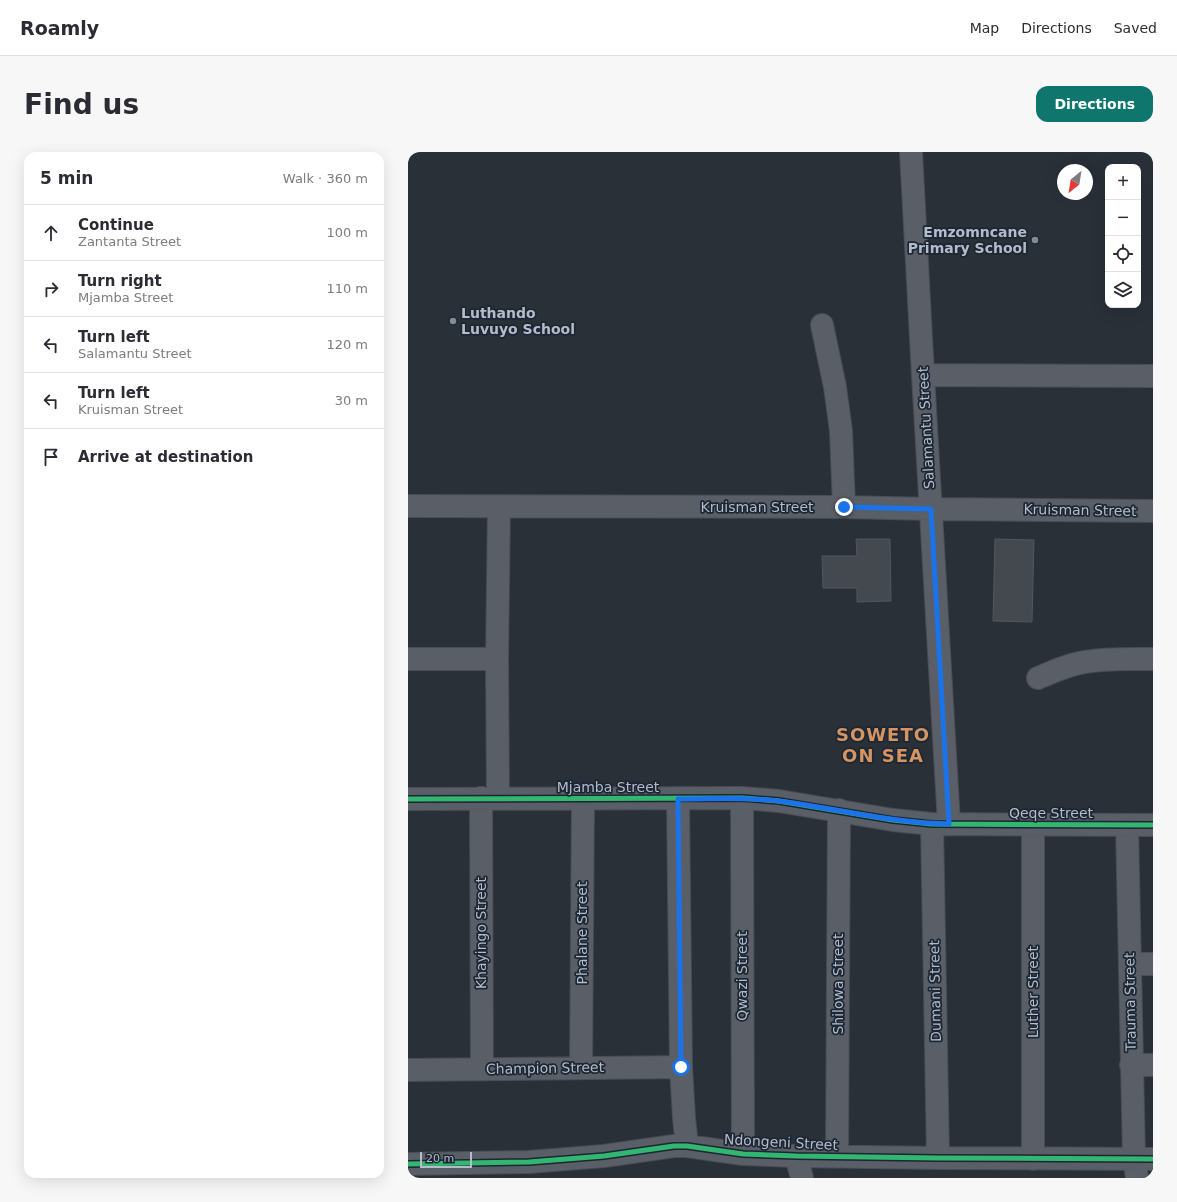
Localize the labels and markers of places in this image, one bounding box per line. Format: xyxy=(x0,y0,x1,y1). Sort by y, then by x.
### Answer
place label: Emzomncane Primary School xyxy=(908,224,1027,256)
marker: Emzomncane Primary School xyxy=(1030,235,1040,245)
place label: Luthando Luvuyo School xyxy=(461,305,575,337)
marker: Luthando Luvuyo School xyxy=(448,316,458,326)

